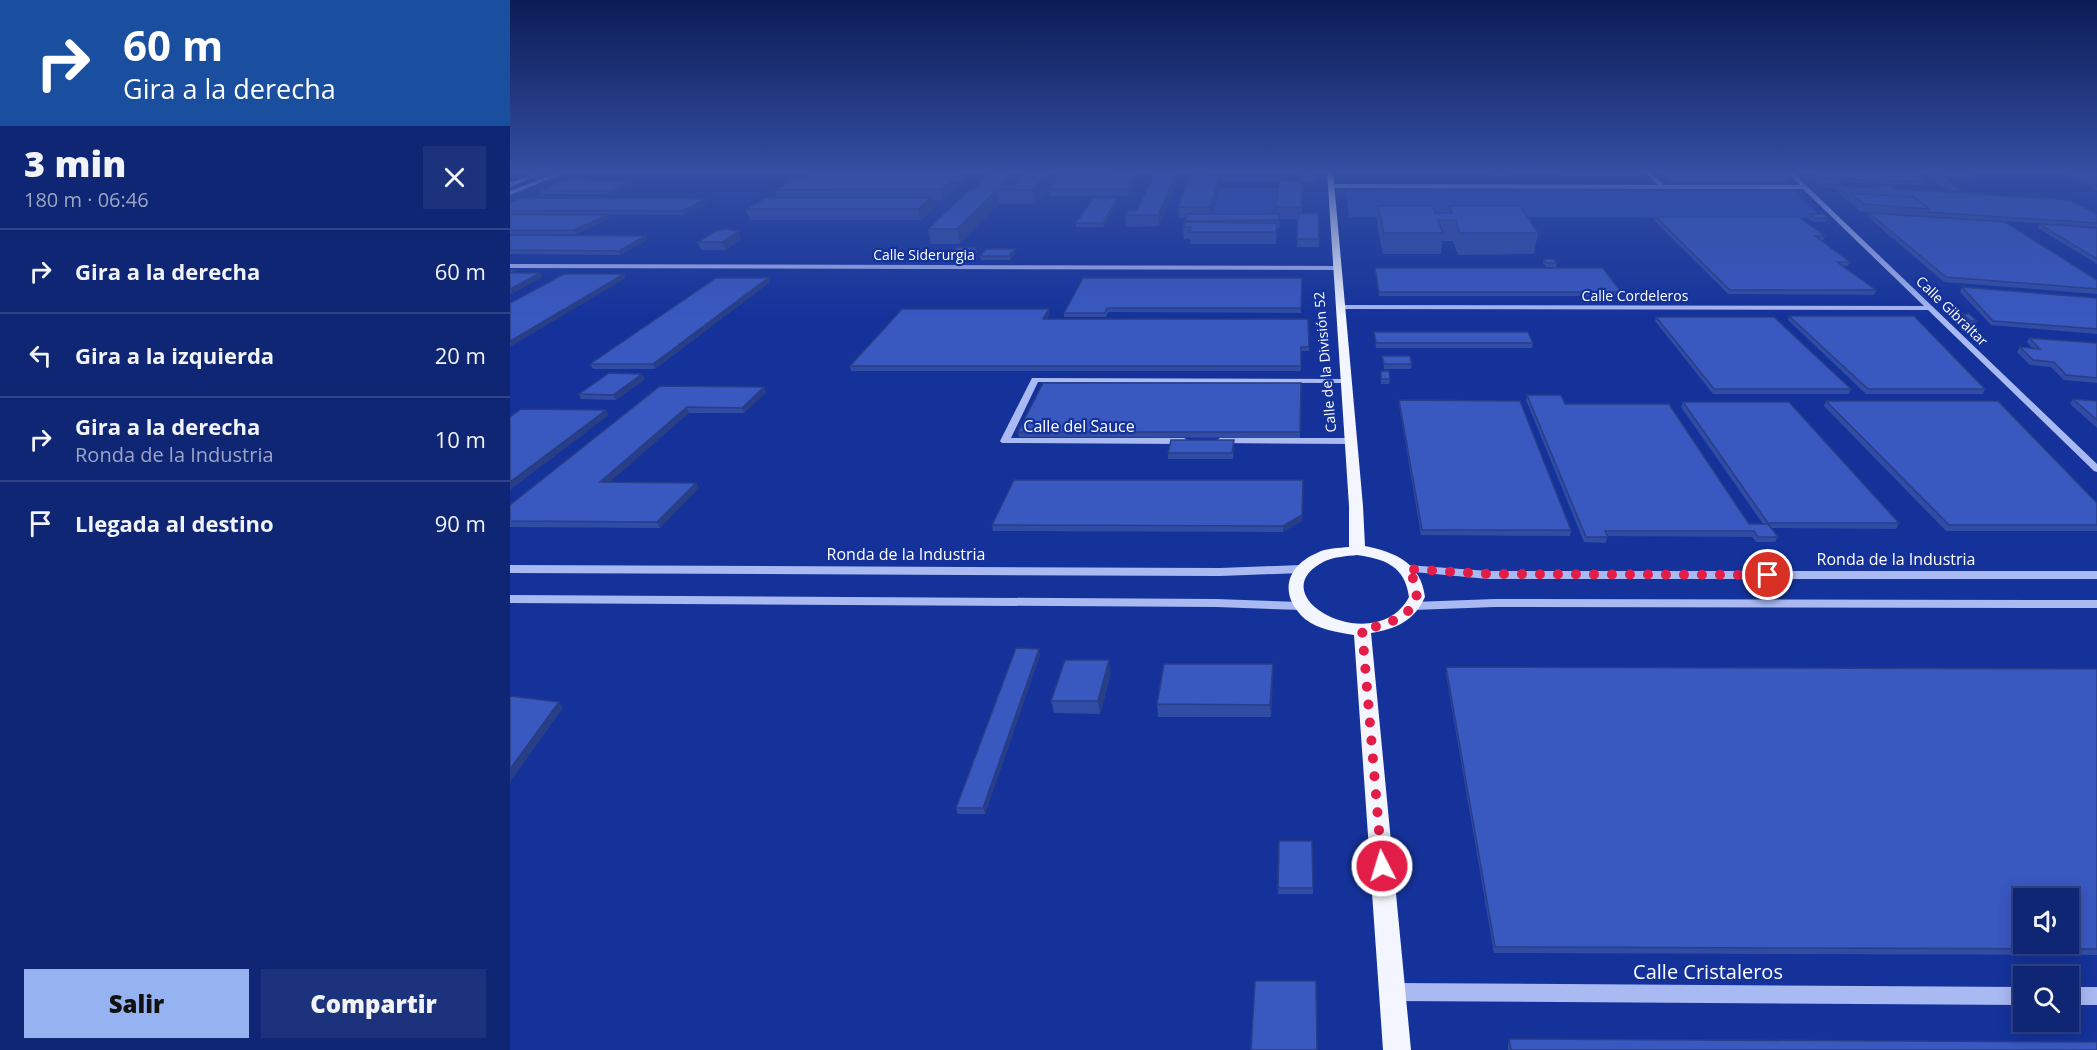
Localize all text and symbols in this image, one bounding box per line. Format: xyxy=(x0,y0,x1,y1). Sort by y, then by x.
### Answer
text: 60 m xyxy=(123,16,223,73)
icon: right xyxy=(24,24,102,102)
text: Gira a la derecha xyxy=(123,70,336,107)
text: 3 min xyxy=(24,139,126,188)
button: close xyxy=(423,146,486,209)
text: 180 m · 06:46 xyxy=(24,186,149,213)
street label: Calle Siderurgia xyxy=(873,245,975,264)
icon: right xyxy=(24,255,57,288)
text: Gira a la derecha xyxy=(75,256,260,286)
text: 60 m xyxy=(435,256,486,286)
street label: Calle Gibraltar xyxy=(1912,272,1993,350)
street label: Calle Cordeleros xyxy=(1582,286,1689,305)
street label: Calle de la División 52 xyxy=(1309,291,1340,433)
icon: left xyxy=(24,339,57,372)
text: Gira a la izquierda xyxy=(75,340,274,370)
text: 20 m xyxy=(435,340,486,370)
text: Gira a la derecha xyxy=(75,411,260,441)
street label: Calle del Sauce xyxy=(1023,415,1135,437)
icon: right xyxy=(24,423,57,456)
text: 10 m xyxy=(435,424,486,454)
text: Ronda de la Industria xyxy=(75,441,274,468)
icon: arrive xyxy=(24,507,57,540)
text: Llegada al destino xyxy=(75,508,274,538)
text: 90 m xyxy=(435,508,486,538)
street label: Ronda de la Industria xyxy=(827,543,985,565)
street label: Ronda de la Industria xyxy=(1817,548,1975,570)
pin xyxy=(1742,549,1793,600)
icon: arrive xyxy=(1751,558,1784,591)
position arrow xyxy=(1350,834,1414,898)
map controls xyxy=(2013,888,2079,1032)
button: sound xyxy=(2013,888,2079,954)
street label: Calle Cristaleros xyxy=(1633,958,1783,985)
button: search xyxy=(2013,966,2079,1032)
button: Salir xyxy=(24,969,249,1038)
button: Compartir xyxy=(261,969,486,1038)

